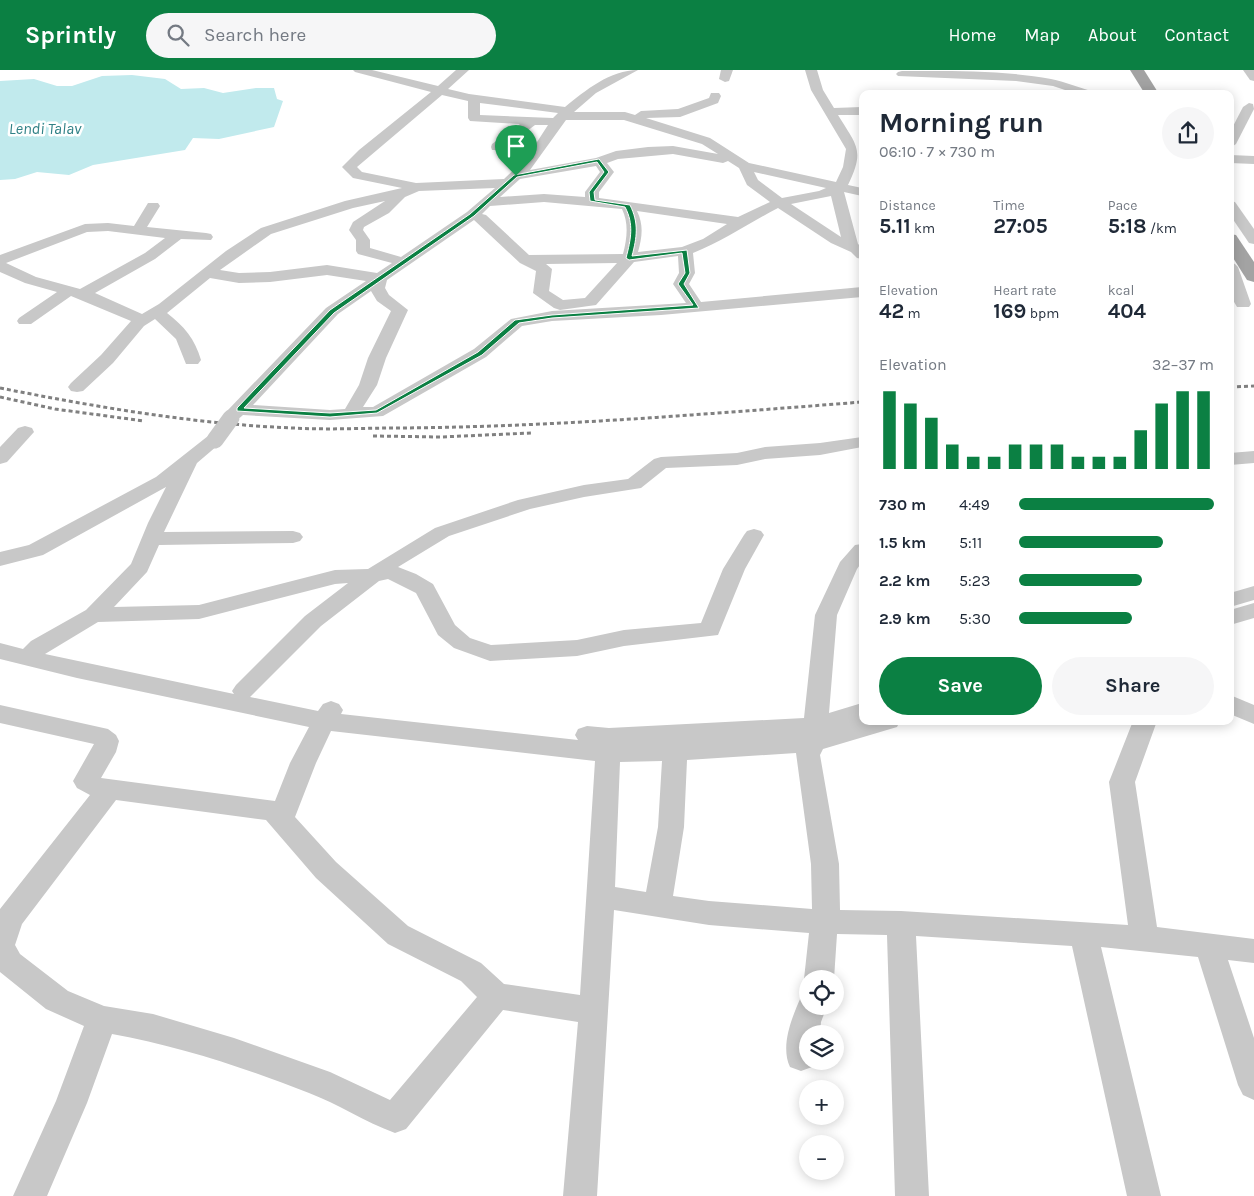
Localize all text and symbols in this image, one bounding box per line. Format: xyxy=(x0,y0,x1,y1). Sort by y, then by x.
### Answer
search box xyxy=(146,13,496,58)
text: Sprintly xyxy=(25,21,116,49)
icon: search xyxy=(164,21,192,49)
text: Search here xyxy=(204,24,306,46)
text: Home xyxy=(948,24,996,46)
text: Map xyxy=(1024,24,1060,46)
text: About xyxy=(1088,24,1137,46)
text: Contact xyxy=(1165,24,1229,46)
text: Morning run xyxy=(879,106,1044,139)
button: share xyxy=(1162,107,1214,159)
water label: Lendi Talav xyxy=(9,119,82,138)
pin xyxy=(495,125,537,176)
icon: arrive xyxy=(502,132,530,160)
text: 06:10 · 7 × 730 m xyxy=(879,142,995,161)
text: Distance xyxy=(879,197,936,214)
text: Time xyxy=(993,197,1025,214)
text: Pace xyxy=(1108,197,1138,214)
text: 5.11 xyxy=(879,214,911,238)
text: 27:05 xyxy=(993,214,1048,238)
text: 5:18 xyxy=(1108,214,1147,238)
text: km xyxy=(911,220,935,237)
text: /km xyxy=(1147,220,1177,237)
text: Elevation xyxy=(879,282,938,299)
text: Heart rate xyxy=(993,282,1056,299)
text: kcal xyxy=(1108,282,1134,299)
text: 42 xyxy=(879,299,904,323)
text: 169 xyxy=(993,299,1026,323)
text: 404 xyxy=(1108,299,1146,323)
text: m xyxy=(904,305,921,322)
text: bpm xyxy=(1026,305,1059,322)
text: Elevation xyxy=(879,355,947,374)
text: 32–37 m xyxy=(1152,355,1214,374)
text: 730 m xyxy=(879,495,926,514)
text: 4:49 xyxy=(959,495,990,514)
text: 1.5 km xyxy=(879,533,926,552)
text: 5:11 xyxy=(959,533,982,552)
text: 2.2 km xyxy=(879,571,931,590)
text: 5:23 xyxy=(959,571,990,590)
text: 2.9 km xyxy=(879,609,931,628)
text: 5:30 xyxy=(959,609,991,628)
button: Save xyxy=(879,657,1042,715)
button: Share xyxy=(1052,657,1214,715)
map controls xyxy=(799,970,844,1180)
button: locate xyxy=(799,970,844,1015)
button: layers xyxy=(799,1025,844,1070)
button: + xyxy=(799,1080,844,1125)
button: − xyxy=(799,1135,844,1180)

